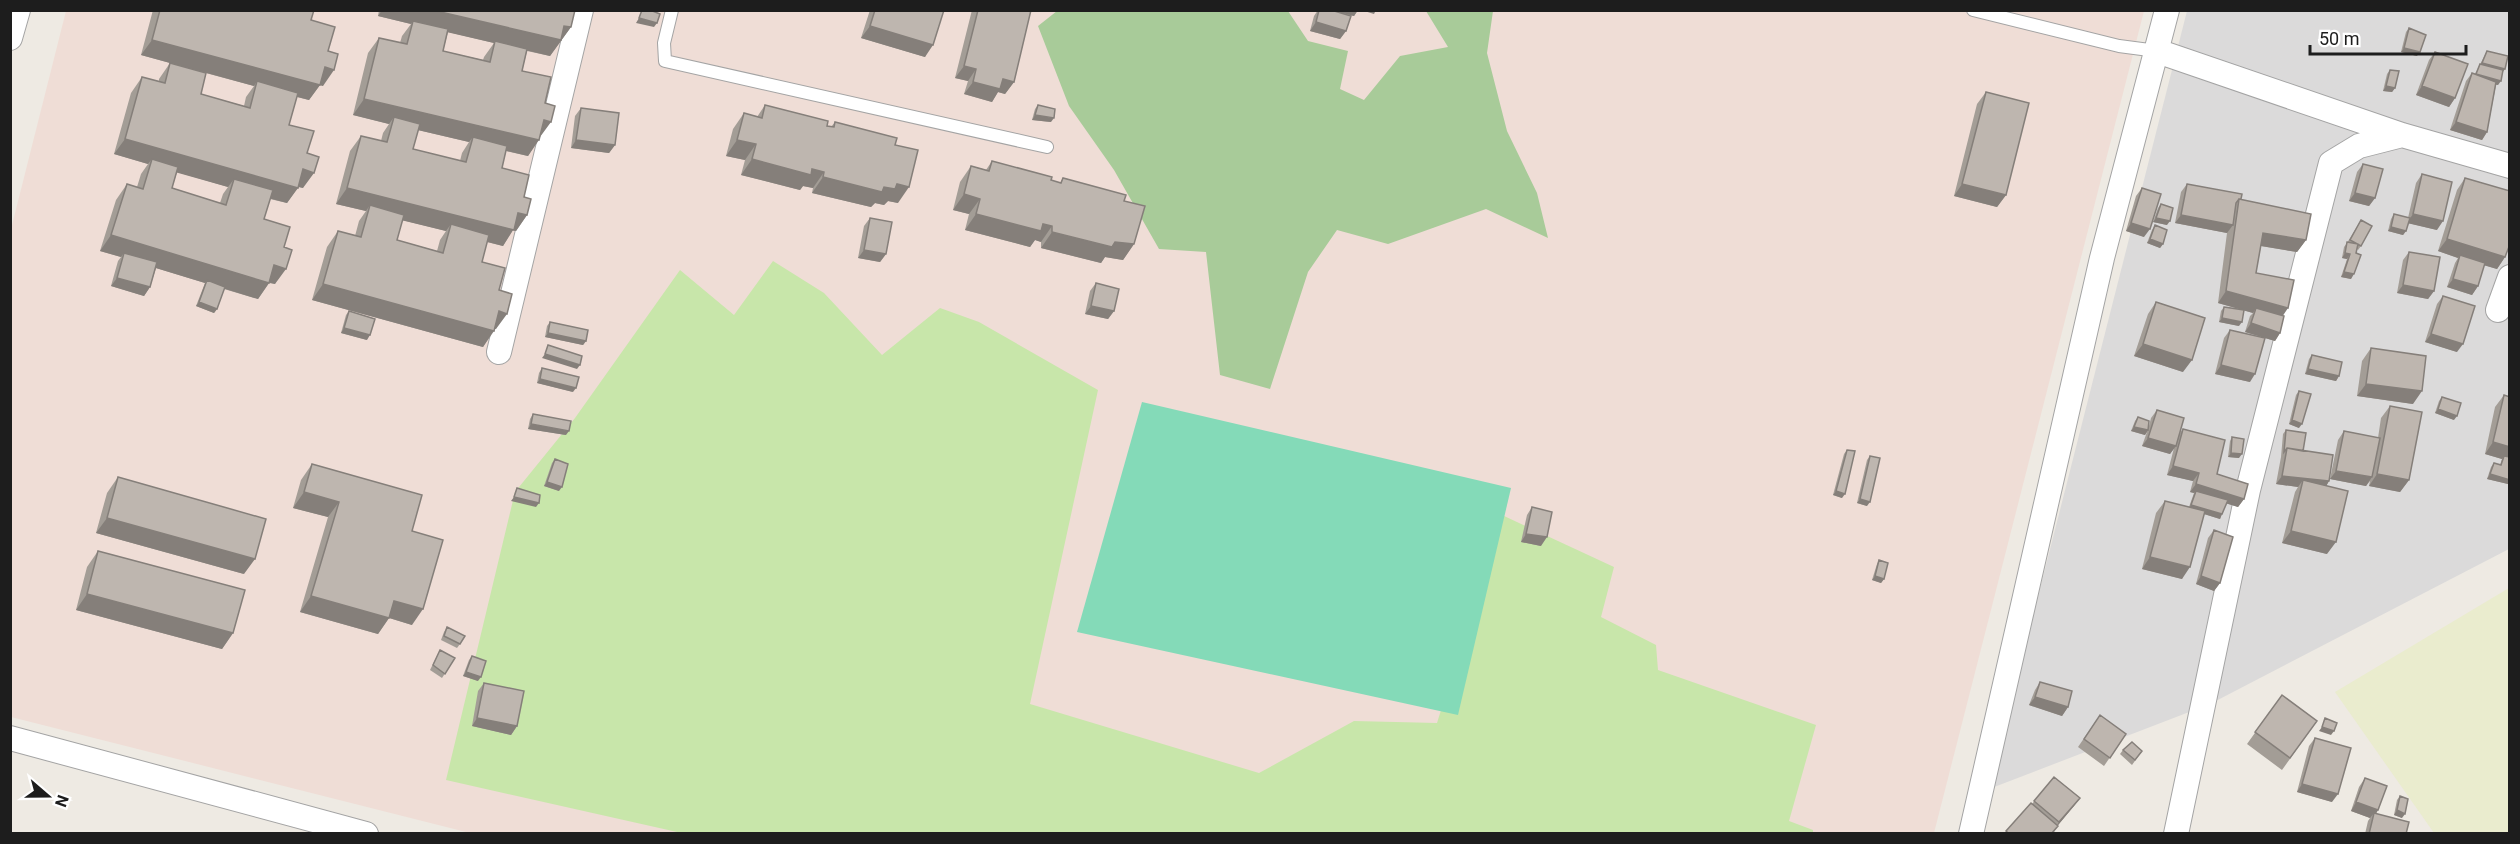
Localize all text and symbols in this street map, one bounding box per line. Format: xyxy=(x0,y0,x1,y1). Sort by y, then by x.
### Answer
scale bar xyxy=(2310,18,2466,56)
text: 50 m xyxy=(2319,28,2359,49)
north arrow xyxy=(18,766,78,826)
text: N xyxy=(51,792,72,810)

